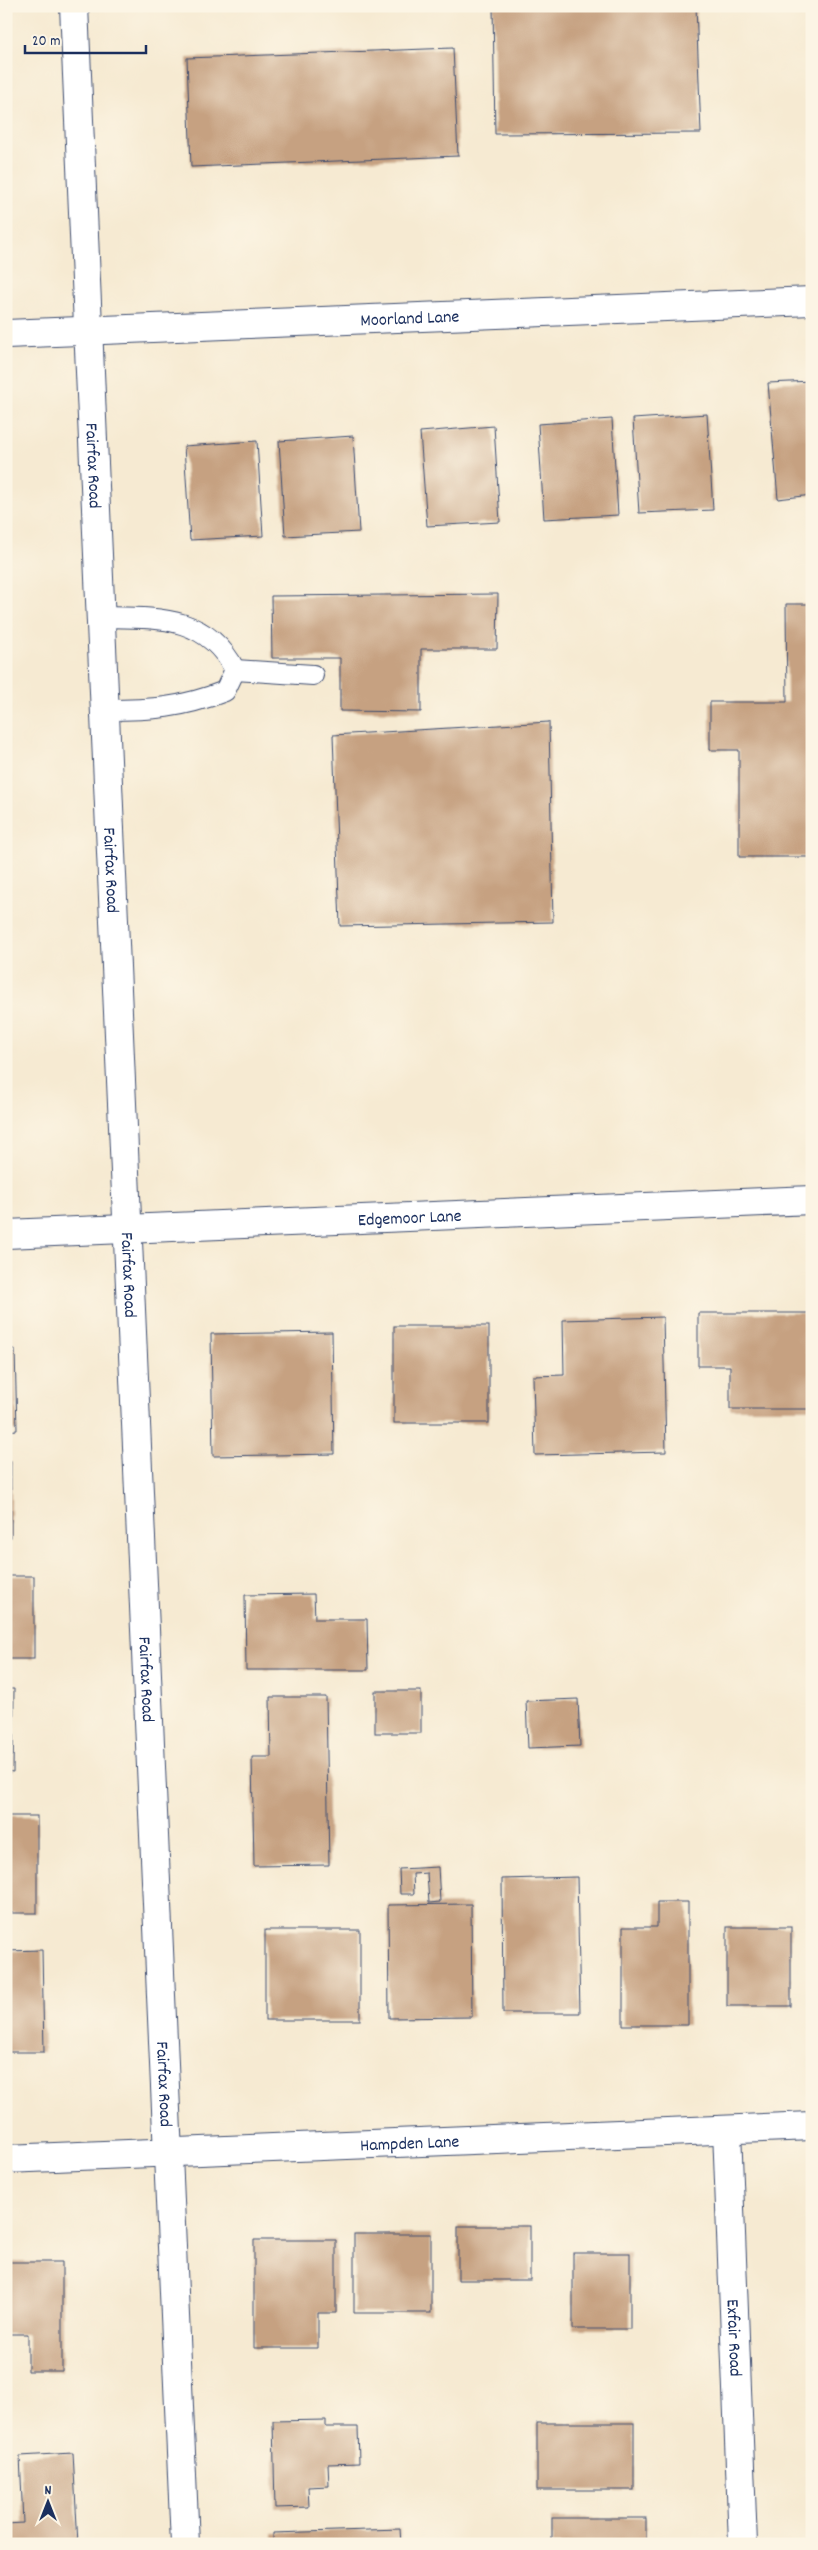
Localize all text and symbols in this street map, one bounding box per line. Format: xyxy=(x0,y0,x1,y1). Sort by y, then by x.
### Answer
scale bar xyxy=(25,22,146,54)
text: 20 m xyxy=(32,31,60,53)
street label: Moorland Lane xyxy=(360,305,460,334)
street label: Fairfax Road xyxy=(77,422,106,509)
street label: Fairfax Road xyxy=(95,827,124,914)
street label: Edgemoor Lane xyxy=(357,1205,462,1234)
street label: Fairfax Road xyxy=(113,1232,141,1318)
street label: Fairfax Road xyxy=(130,1636,159,1723)
street label: Fairfax Road xyxy=(148,2041,177,2128)
street label: Hampden Lane xyxy=(360,2130,460,2159)
street label: Exfair Road xyxy=(719,2299,747,2377)
north arrow xyxy=(22,2478,72,2528)
text: N xyxy=(45,2481,52,2501)

